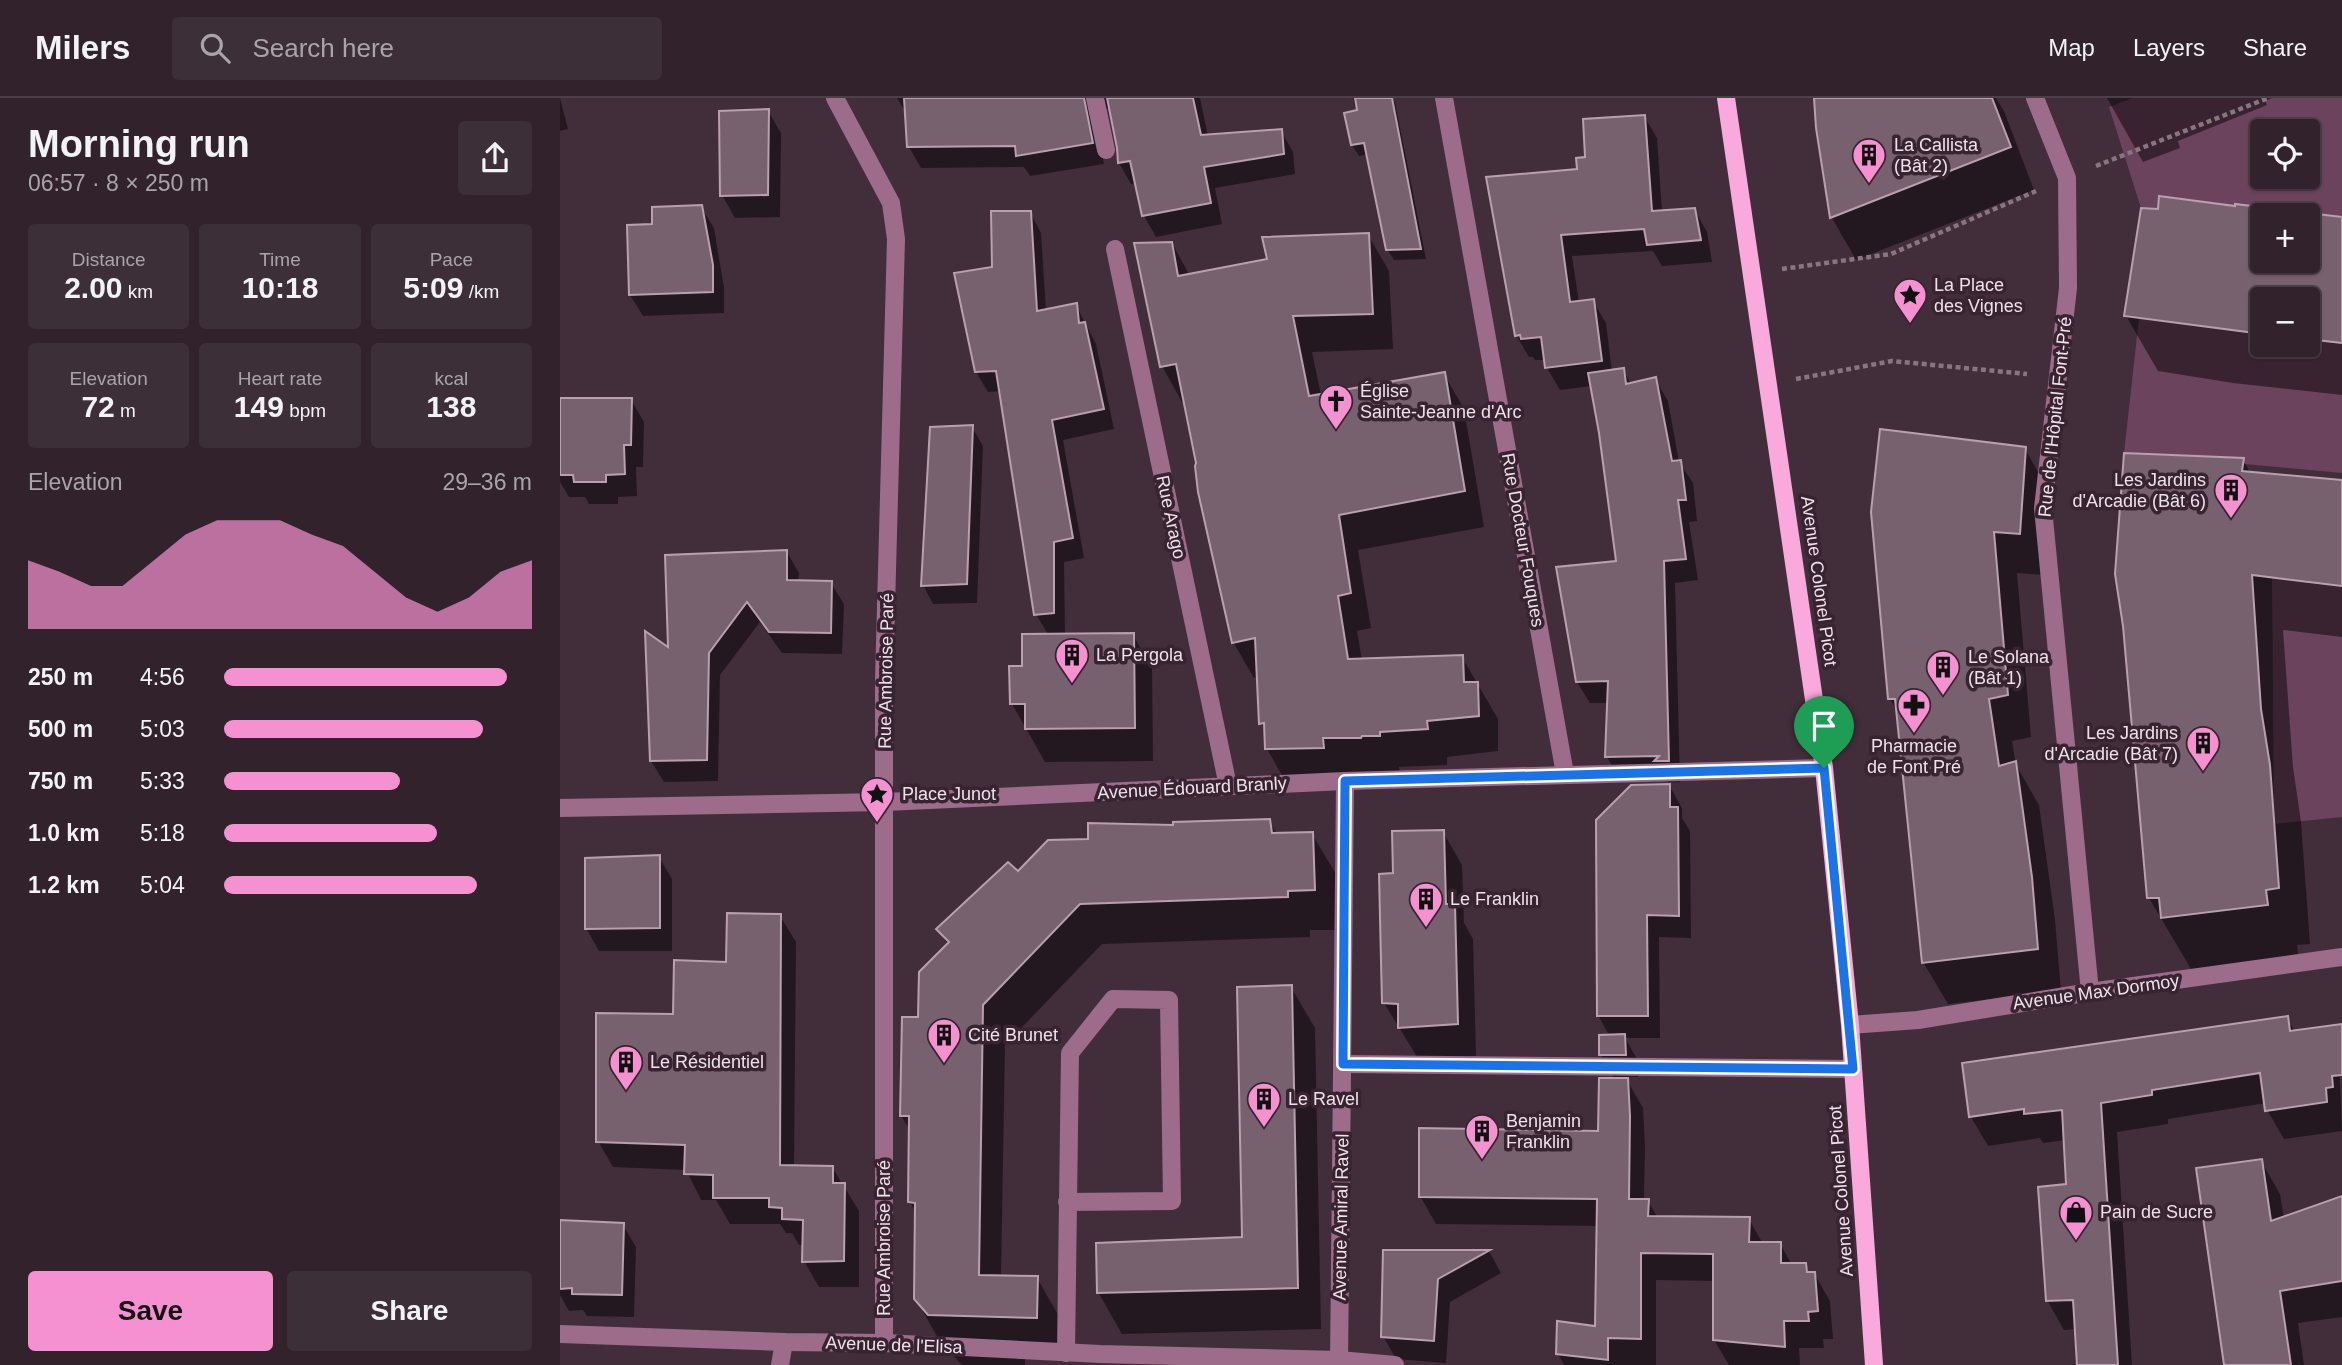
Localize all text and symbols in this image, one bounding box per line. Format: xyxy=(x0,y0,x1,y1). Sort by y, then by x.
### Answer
search box xyxy=(172,17,662,80)
text: Milers xyxy=(35,29,130,66)
icon: search xyxy=(196,29,234,67)
text: Search here xyxy=(252,33,394,63)
text: Map xyxy=(2048,34,2095,61)
text: Layers xyxy=(2133,34,2205,61)
text: Share xyxy=(2243,34,2307,61)
map controls xyxy=(2250,119,2320,357)
button: locate xyxy=(2250,119,2320,189)
button: share xyxy=(458,121,532,195)
text: Morning run xyxy=(28,123,250,165)
place label: La Callista (Bât 2) xyxy=(1894,135,1979,176)
building icon: La Callista (Bât 2) xyxy=(1850,136,1888,185)
text: 06:57 · 8 × 250 m xyxy=(28,170,209,196)
button: + xyxy=(2250,203,2320,273)
text: Distance xyxy=(72,249,146,270)
text: Time xyxy=(259,249,301,270)
text: Pace xyxy=(430,249,473,270)
text: 2.00 xyxy=(64,271,123,304)
text: 10:18 xyxy=(242,271,318,304)
text: 5:09 xyxy=(403,271,463,304)
place label: La Place des Vignes xyxy=(1934,275,2023,316)
place icon: La Place des Vignes xyxy=(1891,276,1929,325)
text: km xyxy=(123,281,153,302)
text: /km xyxy=(463,281,499,302)
button: − xyxy=(2250,287,2320,357)
street label: Rue de l'Hôpital Font-Pré xyxy=(2035,316,2075,518)
text: Elevation xyxy=(70,368,148,389)
text: Heart rate xyxy=(238,368,322,389)
text: kcal xyxy=(434,368,468,389)
place label: Église Sainte-Jeanne d'Arc xyxy=(1360,381,1522,422)
church icon: Église Sainte-Jeanne d'Arc xyxy=(1317,382,1355,431)
text: 72 xyxy=(81,390,115,423)
text: 149 xyxy=(234,390,284,423)
text: 138 xyxy=(426,390,476,423)
text: m xyxy=(115,400,136,421)
text: bpm xyxy=(284,400,326,421)
street label: Rue Docteur Fouques xyxy=(1498,452,1548,628)
text: Elevation xyxy=(28,469,123,495)
text: 29–36 m xyxy=(442,469,532,495)
place label: Les Jardins d'Arcadie (Bât 6) xyxy=(2073,470,2206,511)
building icon: Les Jardins d'Arcadie (Bât 6) xyxy=(2212,471,2250,520)
street label: Rue Arago xyxy=(1152,473,1190,561)
street label: Avenue Colonel Picot xyxy=(1797,495,1841,667)
street label: Rue Ambroise Paré xyxy=(875,593,897,749)
building icon: La Pergola xyxy=(1053,636,1091,685)
place label: La Pergola xyxy=(1096,645,1184,665)
place label: Le Solana (Bât 1) xyxy=(1968,647,2050,688)
building icon: Le Solana (Bât 1) xyxy=(1924,648,1962,697)
text: 250 m xyxy=(28,664,93,690)
text: 4:56 xyxy=(140,664,185,690)
pharmacy icon: Pharmacie de Font Pré xyxy=(1895,686,1933,735)
pin xyxy=(1794,696,1854,768)
icon: arrive xyxy=(1805,707,1843,745)
text: 500 m xyxy=(28,716,93,742)
text: 5:03 xyxy=(140,716,185,742)
place label: Les Jardins d'Arcadie (Bât 7) xyxy=(2045,723,2178,764)
building icon: Les Jardins d'Arcadie (Bât 7) xyxy=(2184,724,2222,773)
place label: Pharmacie de Font Pré xyxy=(1867,736,1961,777)
text: 750 m xyxy=(28,768,93,794)
text: 5:33 xyxy=(140,768,185,794)
street label: Avenue Édouard Branly xyxy=(1097,773,1287,803)
place icon: Place Junot xyxy=(858,775,896,824)
place label: Place Junot xyxy=(902,784,996,804)
text: 1.0 km xyxy=(28,820,100,846)
text: 5:18 xyxy=(140,820,185,846)
text: 1.2 km xyxy=(28,872,100,898)
text: 5:04 xyxy=(140,872,185,898)
building icon: Le Franklin xyxy=(1407,880,1445,929)
place label: Le Franklin xyxy=(1450,889,1539,909)
street label: Avenue Max Dormoy xyxy=(2012,970,2180,1014)
building icon: Cité Brunet xyxy=(925,1016,963,1065)
place label: Cité Brunet xyxy=(968,1025,1058,1045)
building icon: Le Résidentiel xyxy=(607,1043,645,1092)
place label: Le Résidentiel xyxy=(650,1052,764,1072)
building icon: Le Ravel xyxy=(1245,1080,1283,1129)
place label: Le Ravel xyxy=(1288,1089,1359,1109)
street label: Avenue Colonel Picot xyxy=(1825,1105,1857,1277)
place label: Benjamin Franklin xyxy=(1506,1111,1581,1152)
building icon: Benjamin Franklin xyxy=(1463,1112,1501,1161)
street label: Avenue Amiral Ravel xyxy=(1330,1133,1352,1301)
street label: Rue Ambroise Paré xyxy=(874,1160,894,1316)
shop icon: Pain de Sucre xyxy=(2057,1193,2095,1242)
place label: Pain de Sucre xyxy=(2100,1202,2213,1222)
button: Save xyxy=(28,1271,273,1351)
button: Share xyxy=(287,1271,532,1351)
street label: Avenue de l'Elisa xyxy=(825,1333,964,1357)

